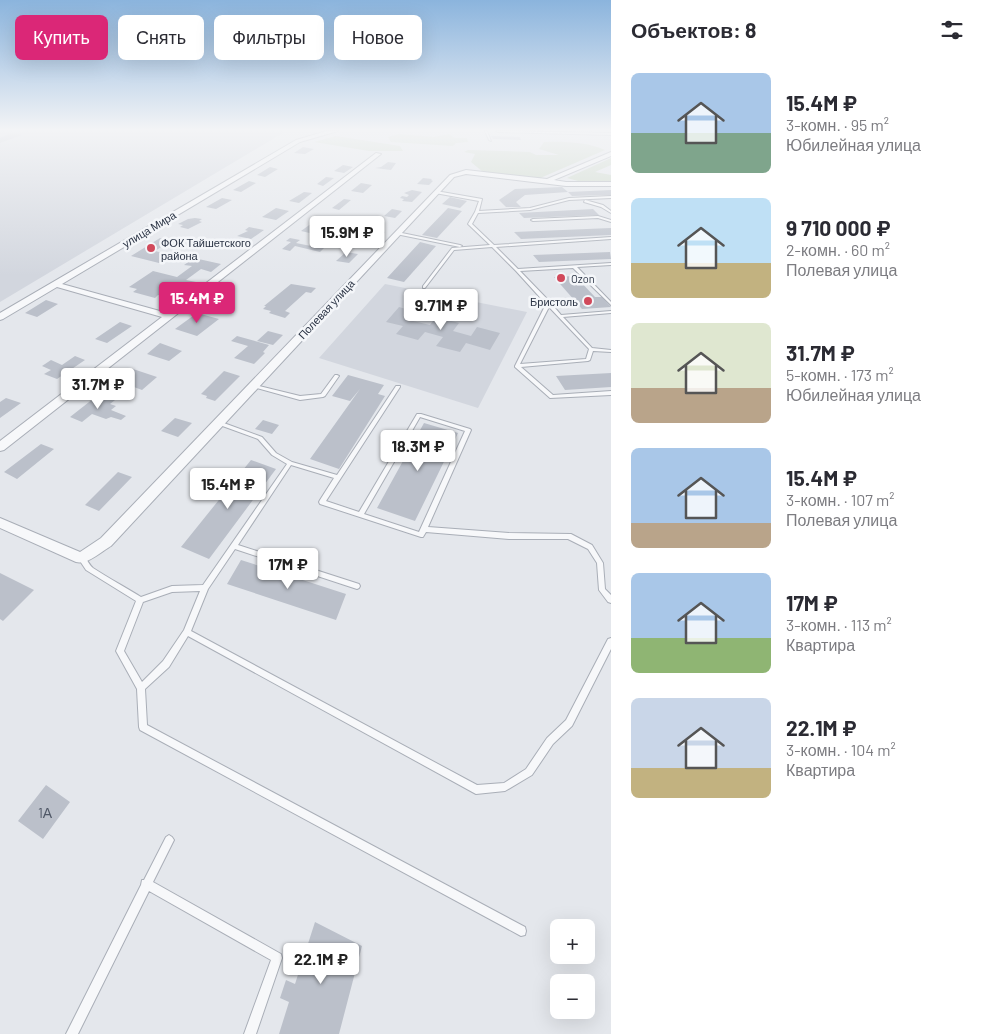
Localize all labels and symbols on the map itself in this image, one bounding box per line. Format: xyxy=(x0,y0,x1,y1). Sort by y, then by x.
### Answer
street label: улица Мира xyxy=(120,208,179,250)
pin: 15.9M ₽ xyxy=(301,216,393,258)
place label: ФОК Тайшетского района xyxy=(161,236,251,262)
marker: ФОК Тайшетского района xyxy=(145,242,157,254)
marker: Ozon xyxy=(555,272,567,284)
place label: Ozon xyxy=(571,272,595,285)
street label: Полевая улица xyxy=(295,276,357,341)
pin: 15.4M ₽ xyxy=(151,282,243,324)
pin: 9.71M ₽ xyxy=(395,288,487,331)
place label: Бристоль xyxy=(530,295,578,308)
marker: Бристоль xyxy=(582,295,594,307)
pin: 31.7M ₽ xyxy=(52,368,144,410)
pin: 18.3M ₽ xyxy=(372,430,464,472)
pin: 15.4M ₽ xyxy=(182,468,274,510)
pin: 17M ₽ xyxy=(253,548,323,590)
house number: 1А xyxy=(38,804,53,821)
pin: 22.1M ₽ xyxy=(275,942,367,985)

